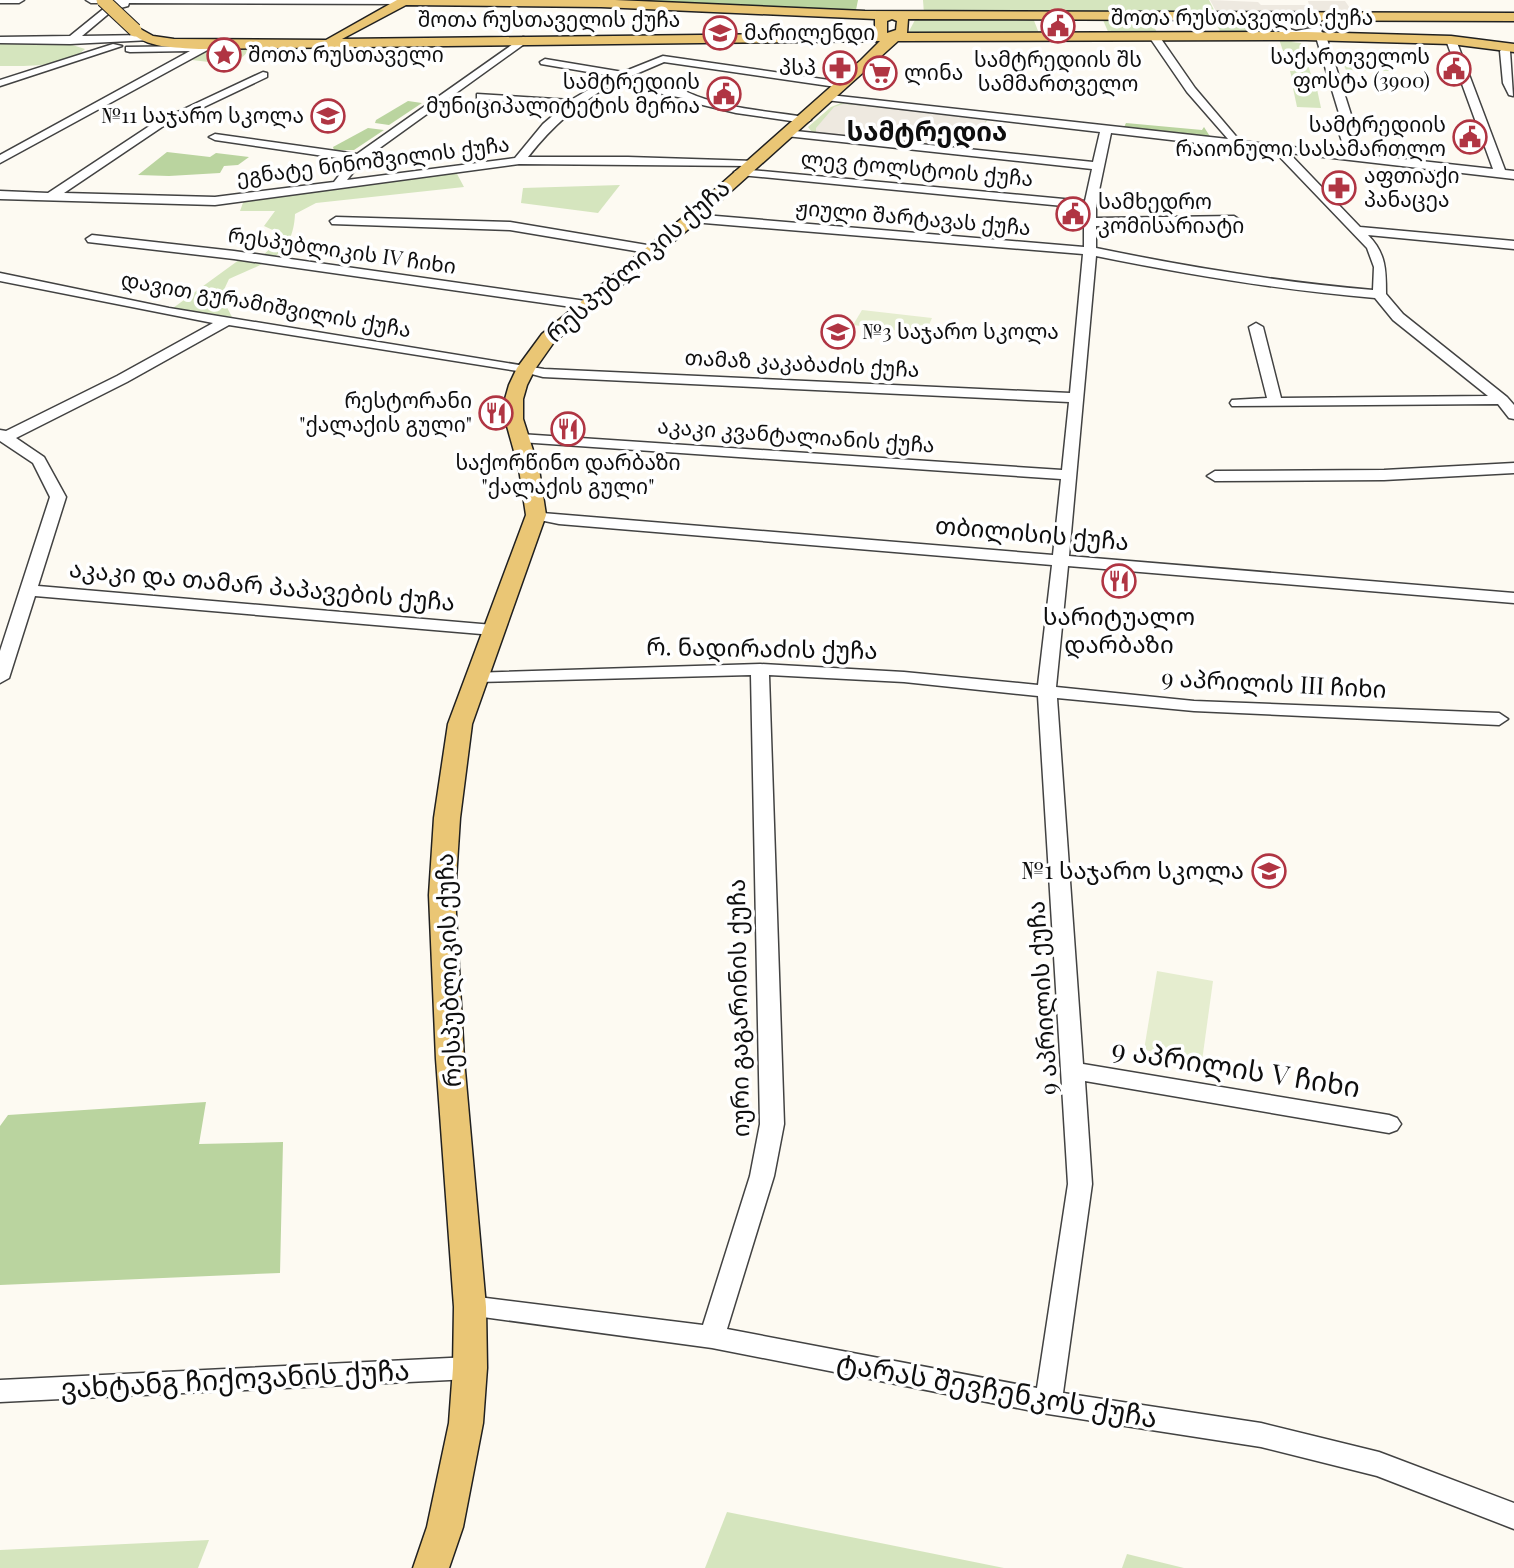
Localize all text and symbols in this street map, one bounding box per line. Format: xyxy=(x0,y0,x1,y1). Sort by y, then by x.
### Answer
street label: შოთა რუსთაველის ქუჩა xyxy=(1111,2,1373,31)
street label: შოთა რუსთაველის ქუჩა xyxy=(418,4,680,33)
public building icon: სამტრედიის შს სამმართველო xyxy=(1039,7,1077,45)
school or university icon: მარილენდი xyxy=(701,14,739,52)
place label: მარილენდი xyxy=(744,17,875,46)
place icon: შოთა რუსთაველი xyxy=(205,36,243,74)
place label: შოთა რუსთაველი xyxy=(248,39,444,68)
place label: საქართველოს ფოსტა (3900) xyxy=(1270,41,1430,93)
place label: სამტრედიის შს სამმართველო xyxy=(974,44,1142,97)
pharmacy icon: პსპ xyxy=(821,49,859,87)
public building icon: საქართველოს ფოსტა (3900) xyxy=(1435,50,1473,88)
place label: პსპ xyxy=(779,52,816,80)
supermarket icon: ლინა xyxy=(861,54,899,92)
place label: ლინა xyxy=(904,57,963,86)
place label: სამტრედიის მუნიციპალიტეტის მერია xyxy=(426,66,700,119)
public building icon: სამტრედიის მუნიციპალიტეტის მერია xyxy=(705,75,743,113)
school or university icon: №11 საჯარო სკოლა xyxy=(309,97,347,135)
place label: №11 საჯარო სკოლა xyxy=(101,100,304,129)
place label: სამტრედიის რაიონული სასამართლო xyxy=(1176,109,1446,162)
district label: სამტრედია xyxy=(847,113,1007,149)
public building icon: სამტრედიის რაიონული სასამართლო xyxy=(1451,118,1489,156)
street label: ეგნატე ნინოშვილის ქუჩა xyxy=(235,128,511,191)
street label: ლევ ტოლსტოის ქუჩა xyxy=(800,143,1034,192)
place label: აფთიაქი პანაცეა xyxy=(1364,160,1460,212)
pharmacy icon: აფთიაქი პანაცეა xyxy=(1320,169,1358,207)
street label: რესპუბლიკის ქუჩა xyxy=(538,171,736,348)
place label: სამხედრო კომისარიატი xyxy=(1098,186,1244,238)
street label: ჟიული შარტავას ქუჩა xyxy=(794,192,1032,241)
public building icon: სამხედრო კომისარიატი xyxy=(1054,195,1092,233)
street label: რესპუბლიკის IV ჩიხი xyxy=(226,219,458,280)
street label: დავით გურამიშვილის ქუჩა xyxy=(119,264,414,343)
school or university icon: №3 საჯარო სკოლა xyxy=(819,313,857,351)
place label: №3 საჯარო სკოლა xyxy=(862,316,1059,345)
street label: თამაზ კაკაბაძის ქუჩა xyxy=(684,342,920,382)
place label: რესტორანი "ქალაქის გული" xyxy=(299,385,472,438)
restaurant icon: რესტორანი "ქალაქის გული" xyxy=(477,394,515,432)
restaurant icon: საქორწინო დარბაზი "ქალაქის გული" xyxy=(549,410,587,448)
street label: აკაკი კვანტალიანის ქუჩა xyxy=(656,410,936,459)
place label: საქორწინო დარბაზი "ქალაქის გული" xyxy=(455,447,681,500)
street label: თბილისის ქუჩა xyxy=(934,508,1130,556)
street label: აკაკი და თამარ პაპავების ქუჩა xyxy=(68,551,456,617)
restaurant icon: სარიტუალო დარბაზი xyxy=(1100,562,1138,600)
place label: სარიტუალო დარბაზი xyxy=(1043,599,1195,659)
street label: რ. ნადირაძის ქუჩა xyxy=(646,629,878,665)
street label: 9 აპრილის III ჩიხი xyxy=(1161,660,1387,704)
school or university icon: №1 საჯარო სკოლა xyxy=(1250,852,1288,890)
street label: რესპუბლიკის ქუჩა xyxy=(427,853,467,1088)
place label: №1 საჯარო სკოლა xyxy=(1021,853,1244,885)
street label: იური გაგარინის ქუჩა xyxy=(719,879,755,1138)
street label: 9 აპრილის ქუჩა xyxy=(1018,900,1064,1096)
street label: 9 აპრილის V ჩიხი xyxy=(1109,1029,1363,1104)
street label: ტარას შევჩენკოს ქუჩა xyxy=(834,1342,1161,1435)
street label: ვახტანგ ჩიქოვანის ქუჩა xyxy=(59,1350,410,1405)

